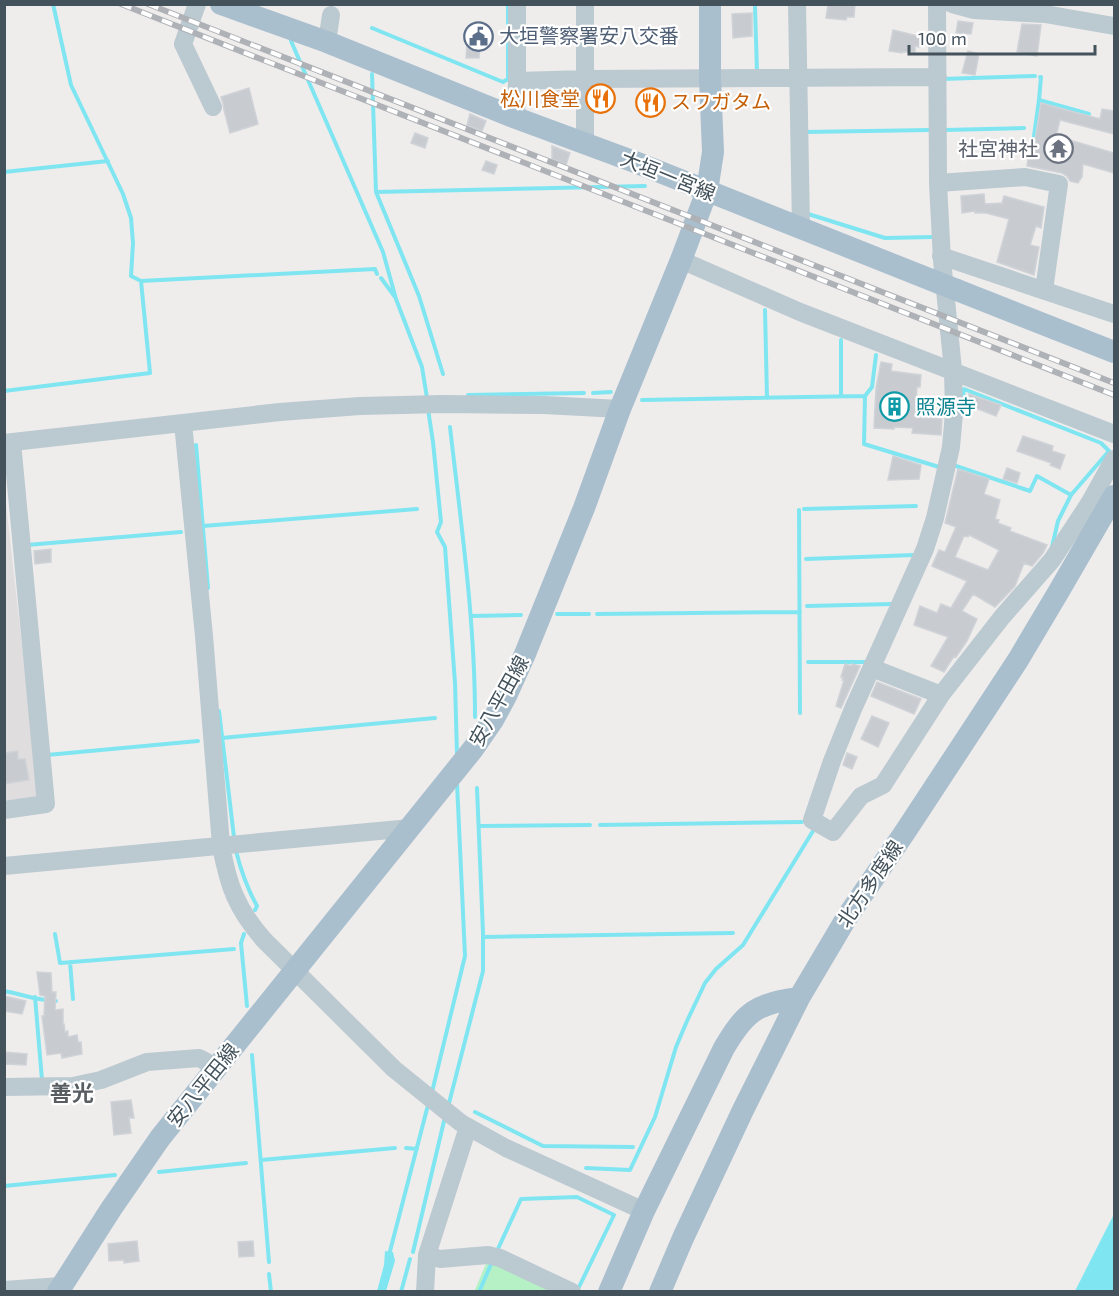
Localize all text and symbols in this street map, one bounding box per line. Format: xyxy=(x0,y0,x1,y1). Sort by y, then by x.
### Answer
scale bar xyxy=(909,18,1095,56)
public building icon: 大垣警察署安八交番 xyxy=(462,20,494,52)
place label: 大垣警察署安八交番 xyxy=(499,23,679,47)
text: 100 m xyxy=(918,27,967,49)
restaurant icon: 松川食堂 xyxy=(585,83,617,115)
place label: 松川食堂 xyxy=(500,86,580,110)
restaurant icon: スワガタム xyxy=(634,86,666,118)
place label: スワガタム xyxy=(671,89,771,113)
temple icon: 社宮神社 xyxy=(1043,133,1075,165)
place label: 社宮神社 xyxy=(958,136,1038,160)
street label: 大垣一宮線 xyxy=(618,145,719,205)
building icon: 照源寺 xyxy=(879,391,911,423)
place label: 照源寺 xyxy=(916,394,976,418)
street label: 安八平田線 xyxy=(463,651,533,750)
street label: 北方多度線 xyxy=(831,835,907,932)
street label: 安八平田線 xyxy=(161,1038,243,1131)
district label: 善光 xyxy=(50,1079,94,1105)

